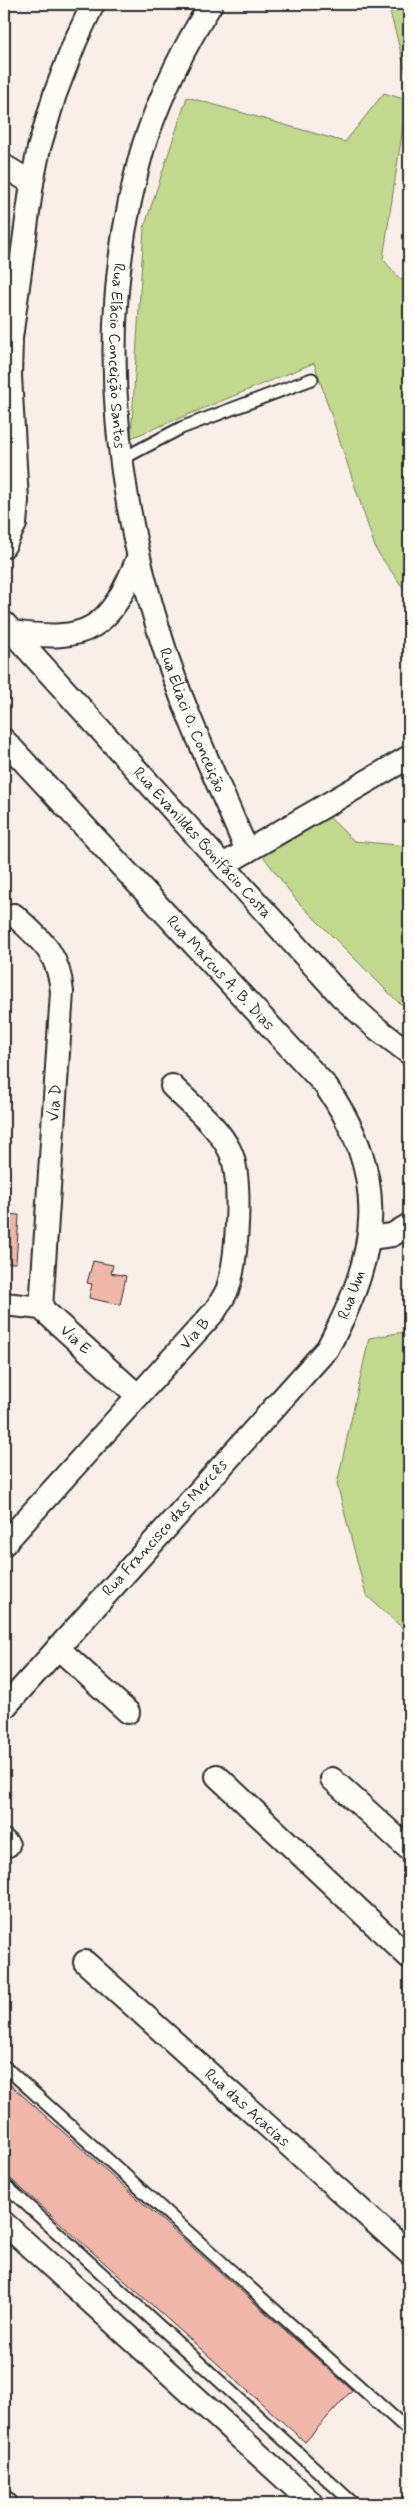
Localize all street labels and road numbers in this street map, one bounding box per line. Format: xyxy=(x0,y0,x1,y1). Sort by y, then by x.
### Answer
street label: Rua Elácio Conceição Santos xyxy=(104,262,130,450)
street label: Rua Eliaci O. Conceição xyxy=(154,645,231,796)
street label: Rua Evanildes Bonifácio Costa xyxy=(129,762,276,923)
street label: Rua Marcus A. B. Dias xyxy=(162,911,279,1035)
street label: Via D xyxy=(43,1084,67,1122)
street label: Rua Um xyxy=(333,1267,371,1323)
street label: Via B xyxy=(175,1313,215,1354)
street label: Via E xyxy=(55,1320,96,1359)
street label: Rua Francisco das Mercês xyxy=(98,1455,232,1601)
street label: Rua das Acacias xyxy=(200,2064,294,2152)

